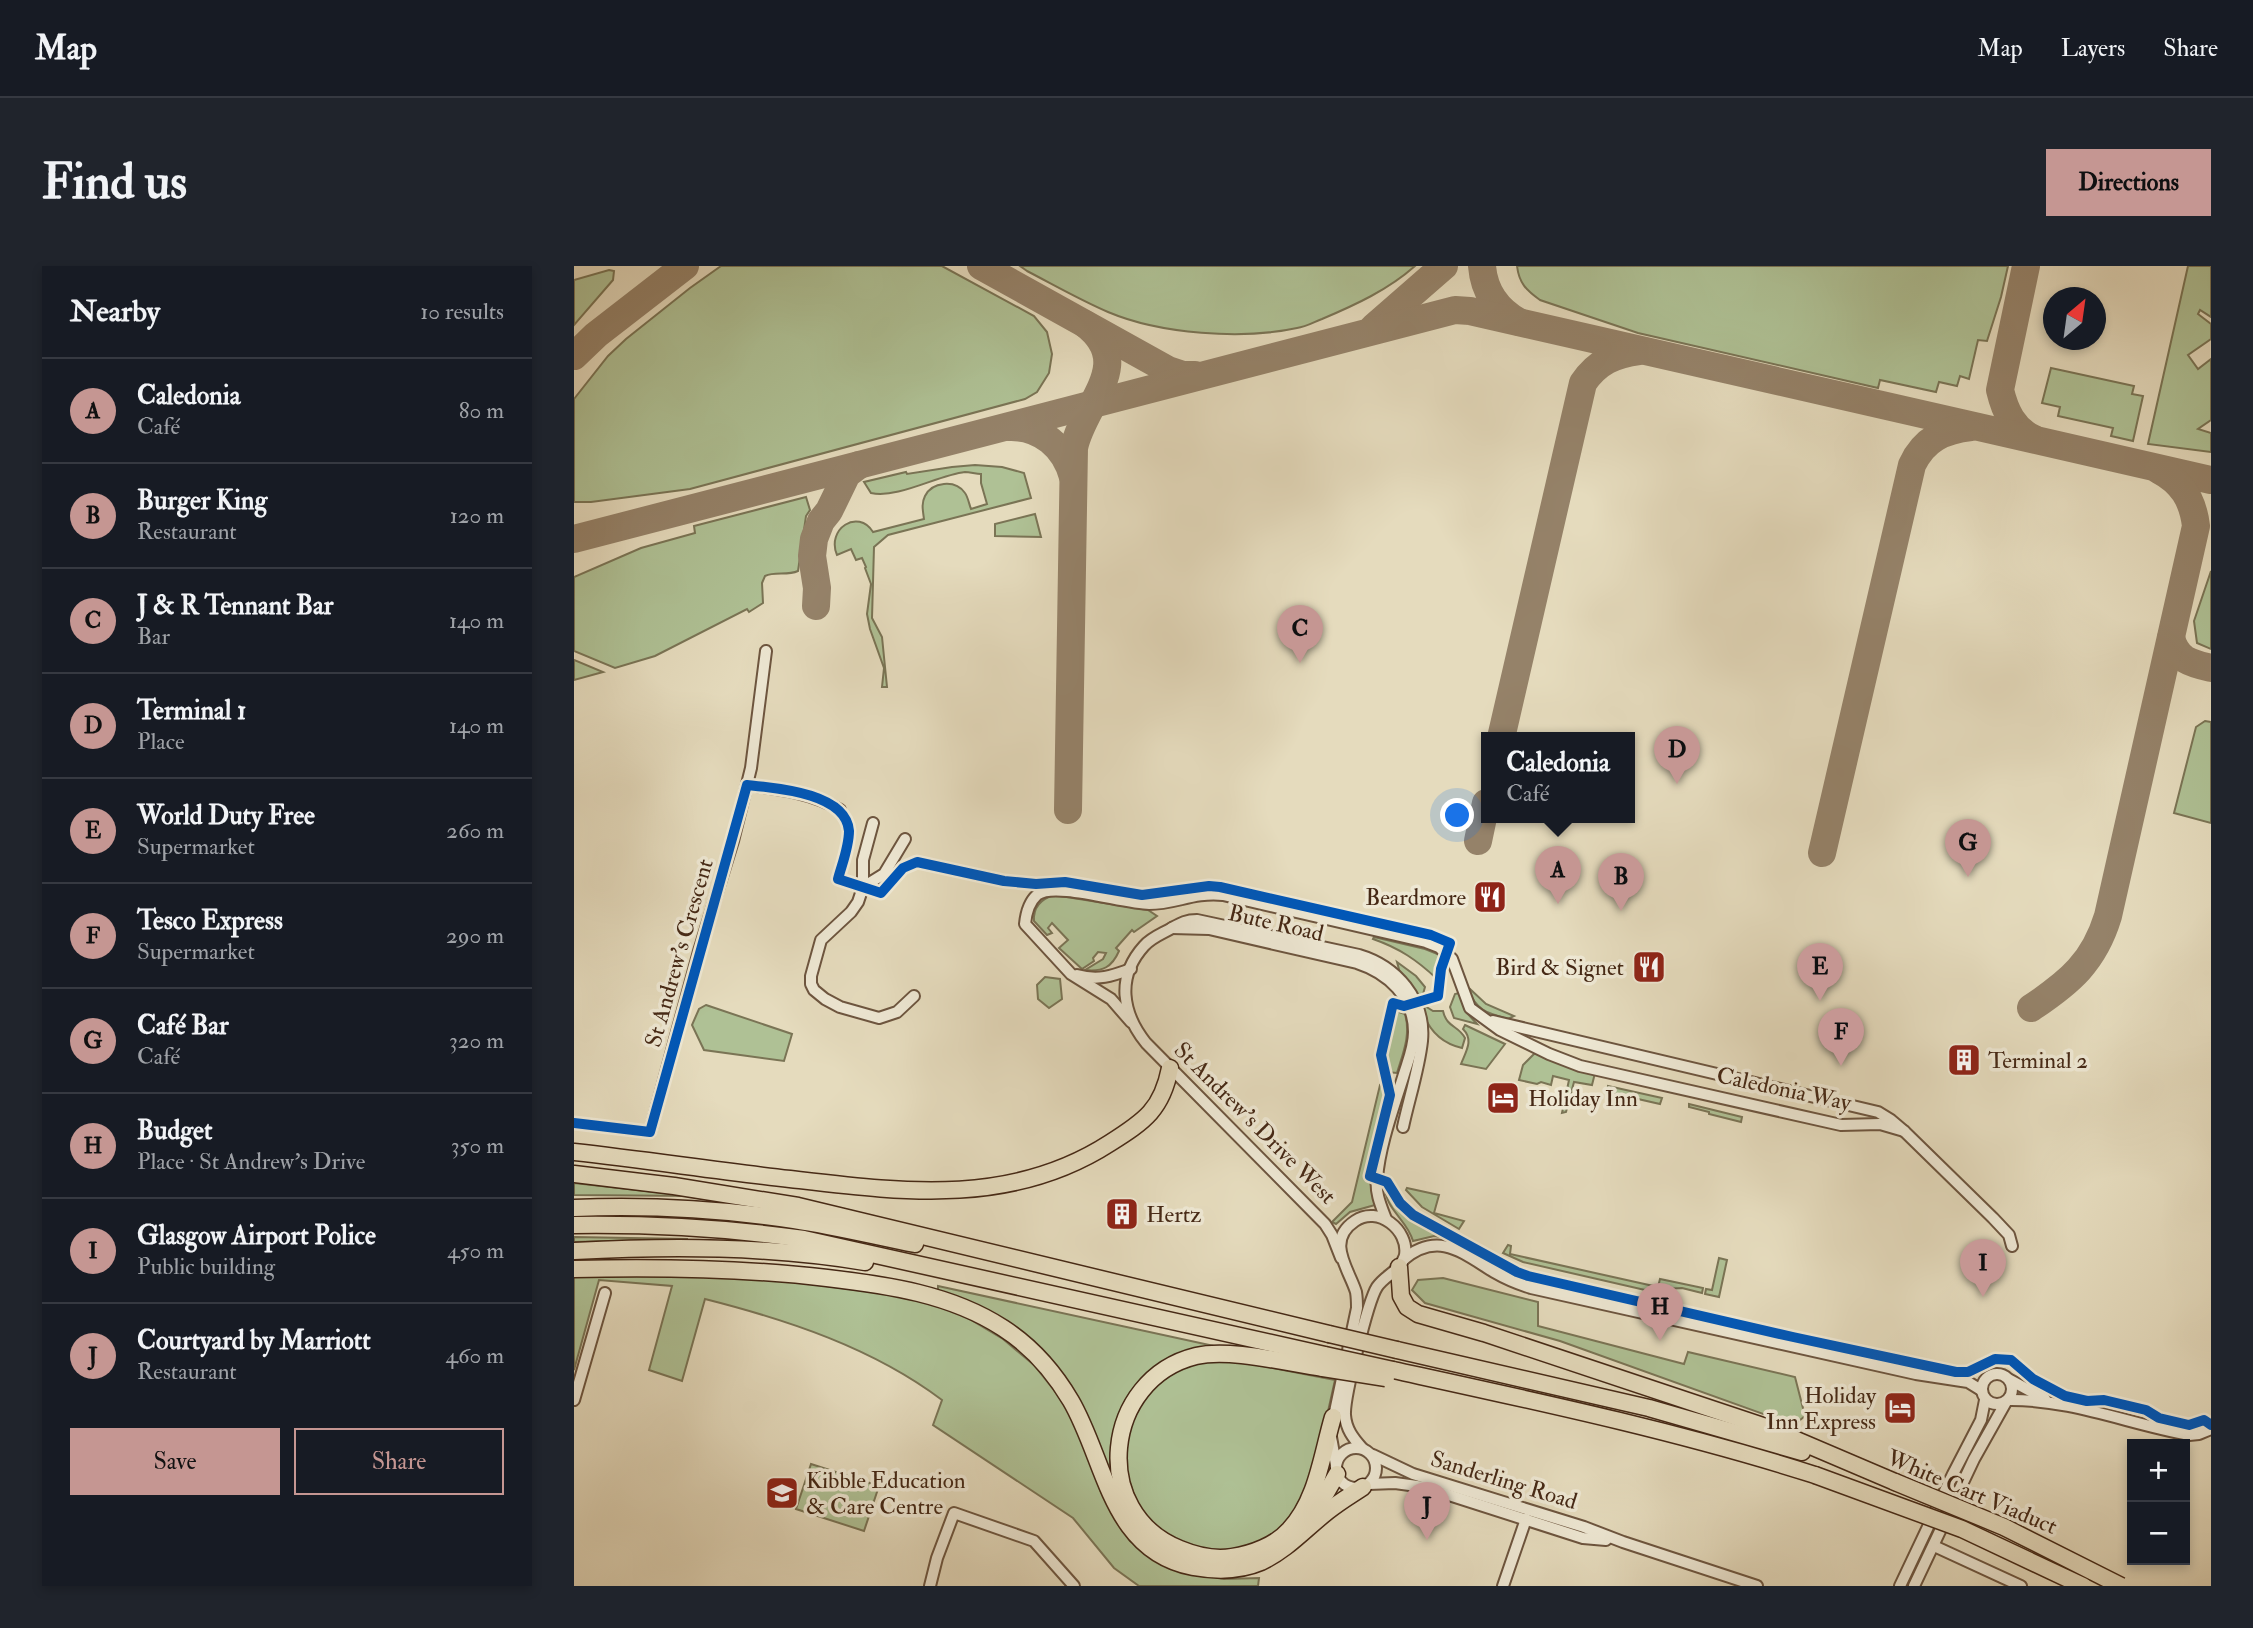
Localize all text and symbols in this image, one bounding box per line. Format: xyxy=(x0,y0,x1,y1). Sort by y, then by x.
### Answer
text: Map xyxy=(35,28,97,69)
text: Map xyxy=(1978,33,2023,64)
text: Layers xyxy=(2061,33,2125,64)
text: Share xyxy=(2163,33,2218,64)
button: Directions xyxy=(2046,149,2211,216)
text: Find us xyxy=(42,152,187,213)
north arrow xyxy=(2043,287,2106,350)
text: Nearby xyxy=(70,293,160,330)
text: 10 results xyxy=(420,297,504,326)
text: Caledonia xyxy=(137,380,240,412)
text: A xyxy=(86,396,100,425)
text: 80 m xyxy=(459,396,504,425)
text: Café xyxy=(137,412,180,441)
text: Burger King xyxy=(137,485,267,517)
text: B xyxy=(85,501,101,530)
text: 120 m xyxy=(450,501,504,530)
text: Restaurant xyxy=(137,517,237,546)
text: J & R Tennant Bar xyxy=(137,590,333,622)
pin: C xyxy=(1277,605,1323,663)
text: C xyxy=(85,606,101,635)
text: 140 m xyxy=(449,606,504,635)
text: Bar xyxy=(137,622,170,651)
text: Terminal 1 xyxy=(137,695,246,727)
text: D xyxy=(84,711,102,740)
text: 140 m xyxy=(449,711,504,740)
pin: D xyxy=(1654,726,1700,784)
text: Place xyxy=(137,727,185,756)
popup xyxy=(1481,732,1635,823)
text: Caledonia xyxy=(1506,747,1610,779)
text: Café xyxy=(1506,779,1549,808)
your location xyxy=(1440,798,1474,832)
text: World Duty Free xyxy=(137,800,315,832)
text: E xyxy=(85,816,101,845)
text: 260 m xyxy=(446,816,504,845)
pin: G xyxy=(1945,819,1991,877)
text: Supermarket xyxy=(137,832,255,861)
pin: A xyxy=(1535,846,1581,904)
pin: B xyxy=(1598,853,1644,911)
street label: St Andrew's Crescent xyxy=(638,855,720,1051)
restaurant icon: Beardmore xyxy=(1471,878,1509,916)
place label: Beardmore xyxy=(1365,883,1466,912)
street label: Bute Road xyxy=(1226,898,1326,948)
text: Tesco Express xyxy=(137,905,283,937)
text: F xyxy=(86,921,100,950)
text: 290 m xyxy=(446,921,504,950)
text: Supermarket xyxy=(137,937,255,966)
pin: E xyxy=(1797,943,1843,1001)
restaurant icon: Bird & Signet xyxy=(1630,948,1668,986)
place label: Bird & Signet xyxy=(1495,953,1624,982)
pin: F xyxy=(1818,1008,1864,1066)
text: Café Bar xyxy=(137,1010,229,1042)
text: G xyxy=(83,1026,103,1055)
text: 320 m xyxy=(449,1026,504,1055)
street label: St Andrew's Drive West xyxy=(1168,1036,1342,1210)
building icon: Terminal 2 xyxy=(1945,1041,1983,1079)
text: Café xyxy=(137,1042,180,1071)
place label: Terminal 2 xyxy=(1988,1046,2088,1075)
street label: Caledonia Way xyxy=(1714,1061,1855,1118)
hotel icon: Holiday Inn xyxy=(1484,1079,1522,1117)
place label: Holiday Inn xyxy=(1528,1084,1638,1113)
text: Budget xyxy=(137,1115,212,1147)
text: H xyxy=(84,1131,102,1160)
text: 350 m xyxy=(451,1131,504,1160)
text: Place · St Andrew's Drive xyxy=(137,1147,365,1176)
building icon: Hertz xyxy=(1103,1195,1141,1233)
place label: Hertz xyxy=(1146,1200,1201,1229)
text: Glasgow Airport Police xyxy=(137,1220,376,1252)
text: I xyxy=(88,1236,98,1265)
text: 450 m xyxy=(447,1236,504,1265)
pin: I xyxy=(1960,1239,2006,1297)
text: Public building xyxy=(137,1252,275,1281)
pin: H xyxy=(1637,1283,1683,1341)
text: Courtyard by Marriott xyxy=(137,1325,371,1357)
text: J xyxy=(88,1341,98,1370)
text: 460 m xyxy=(446,1341,504,1370)
text: Restaurant xyxy=(137,1357,237,1386)
place label: Holiday Inn Express xyxy=(1766,1381,1877,1437)
hotel icon: Holiday Inn Express xyxy=(1881,1389,1919,1427)
button: Save xyxy=(70,1428,280,1495)
button: Share xyxy=(294,1428,504,1495)
map controls xyxy=(2127,1439,2190,1565)
button: + xyxy=(2127,1439,2190,1502)
street label: White Cart Viaduct xyxy=(1881,1443,2062,1541)
street label: Sanderling Road xyxy=(1427,1444,1581,1516)
place label: Kibble Education & Care Centre xyxy=(806,1466,966,1521)
school or university icon: Kibble Education & Care Centre xyxy=(763,1474,801,1512)
pin: J xyxy=(1404,1482,1450,1540)
button: − xyxy=(2127,1502,2190,1565)

